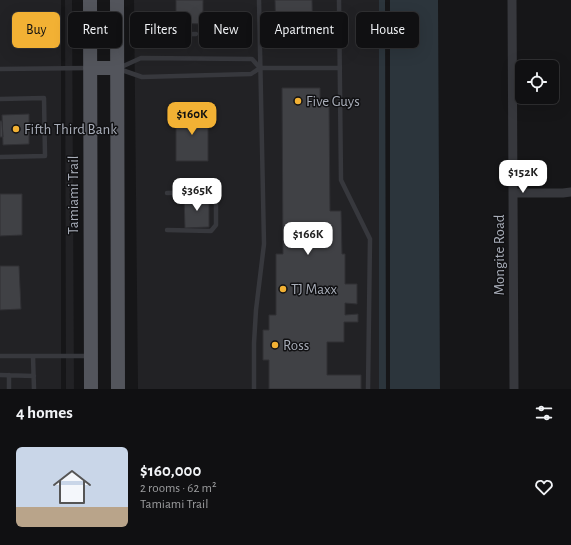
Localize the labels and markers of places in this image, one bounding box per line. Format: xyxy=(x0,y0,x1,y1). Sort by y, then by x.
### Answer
place label: Five Guys xyxy=(306,94,360,109)
marker: Five Guys xyxy=(293,96,303,106)
pin: $160K xyxy=(164,102,220,136)
place label: Fifth Third Bank xyxy=(24,122,117,137)
marker: Fifth Third Bank xyxy=(11,124,21,134)
pin: $152K xyxy=(495,160,551,194)
pin: $365K xyxy=(169,178,225,212)
pin: $166K xyxy=(280,222,336,256)
place label: TJ Maxx xyxy=(291,282,338,297)
marker: TJ Maxx xyxy=(278,284,288,294)
place label: Ross xyxy=(283,338,309,353)
marker: Ross xyxy=(270,340,280,350)

